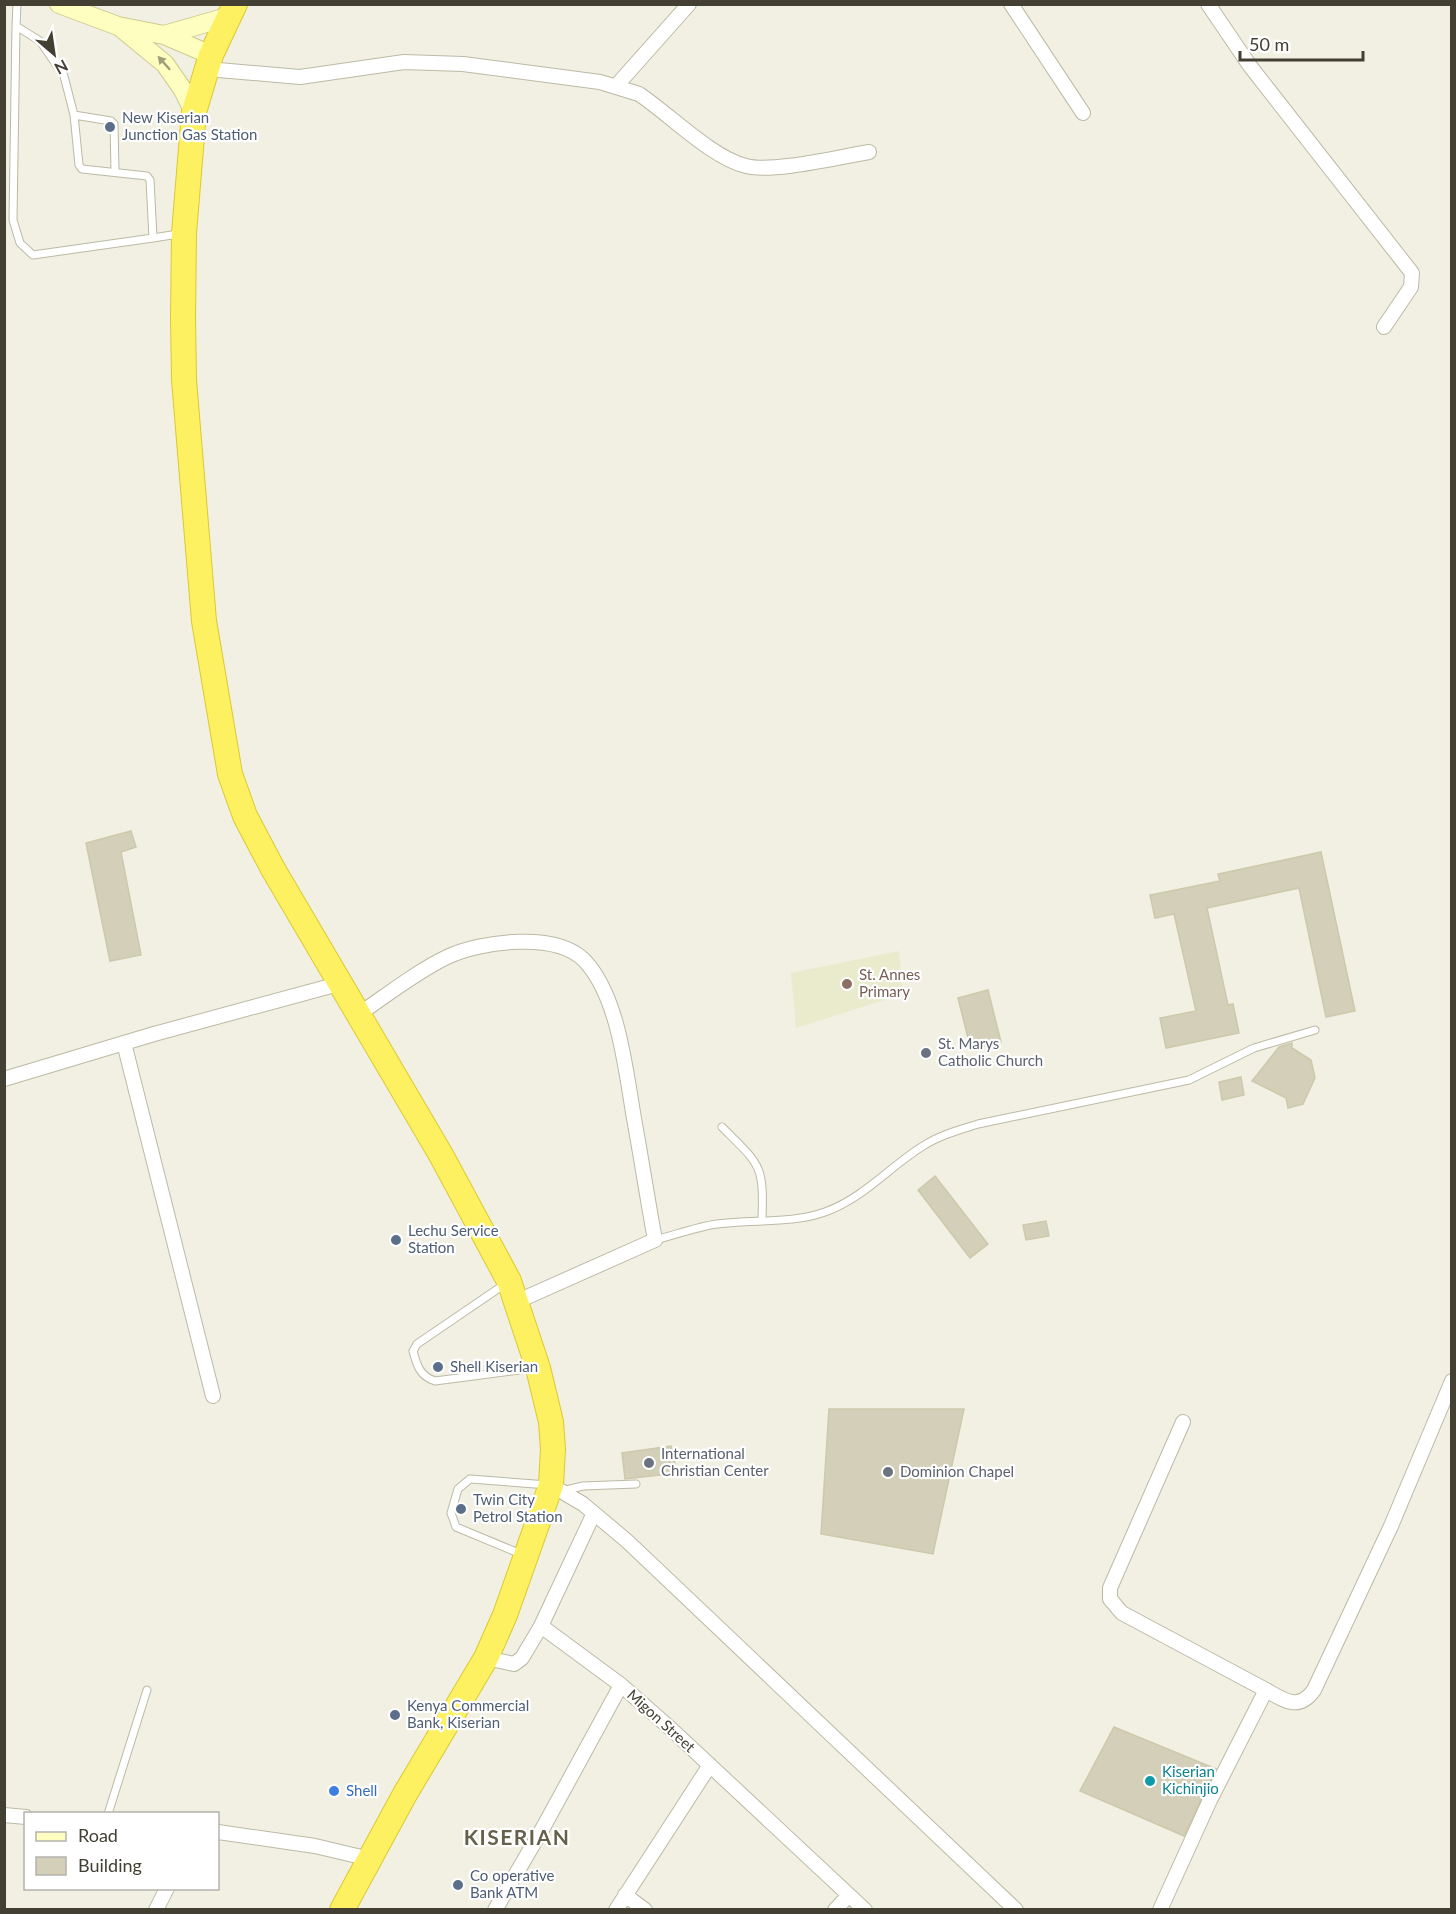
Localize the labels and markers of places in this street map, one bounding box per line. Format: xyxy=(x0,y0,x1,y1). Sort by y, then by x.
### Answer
place label: New Kiserian Junction Gas Station xyxy=(122,108,257,143)
marker: New Kiserian Junction Gas Station xyxy=(103,120,117,134)
place label: St. Annes Primary xyxy=(859,965,920,1000)
marker: St. Annes Primary xyxy=(840,977,854,991)
place label: St. Marys Catholic Church xyxy=(938,1034,1043,1069)
marker: St. Marys Catholic Church xyxy=(919,1046,933,1060)
place label: Lechu Service Station xyxy=(408,1221,499,1256)
marker: Lechu Service Station xyxy=(389,1233,403,1247)
place label: Shell Kiserian xyxy=(450,1357,538,1375)
marker: Shell Kiserian xyxy=(431,1360,445,1374)
place label: International Christian Center xyxy=(661,1444,769,1479)
marker: International Christian Center xyxy=(642,1456,656,1470)
place label: Dominion Chapel xyxy=(900,1462,1014,1480)
marker: Dominion Chapel xyxy=(881,1465,895,1479)
place label: Twin City Petrol Station xyxy=(473,1490,563,1525)
marker: Twin City Petrol Station xyxy=(454,1502,468,1516)
place label: Kenya Commercial Bank, Kiserian xyxy=(407,1696,529,1731)
marker: Kenya Commercial Bank, Kiserian xyxy=(388,1708,402,1722)
place label: Kiserian Kichinjio xyxy=(1162,1762,1219,1797)
marker: Kiserian Kichinjio xyxy=(1143,1774,1157,1788)
place label: Shell xyxy=(346,1781,377,1799)
marker: Shell xyxy=(327,1784,341,1798)
place label: Co operative Bank ATM xyxy=(470,1866,555,1901)
marker: Co operative Bank ATM xyxy=(451,1878,465,1892)

